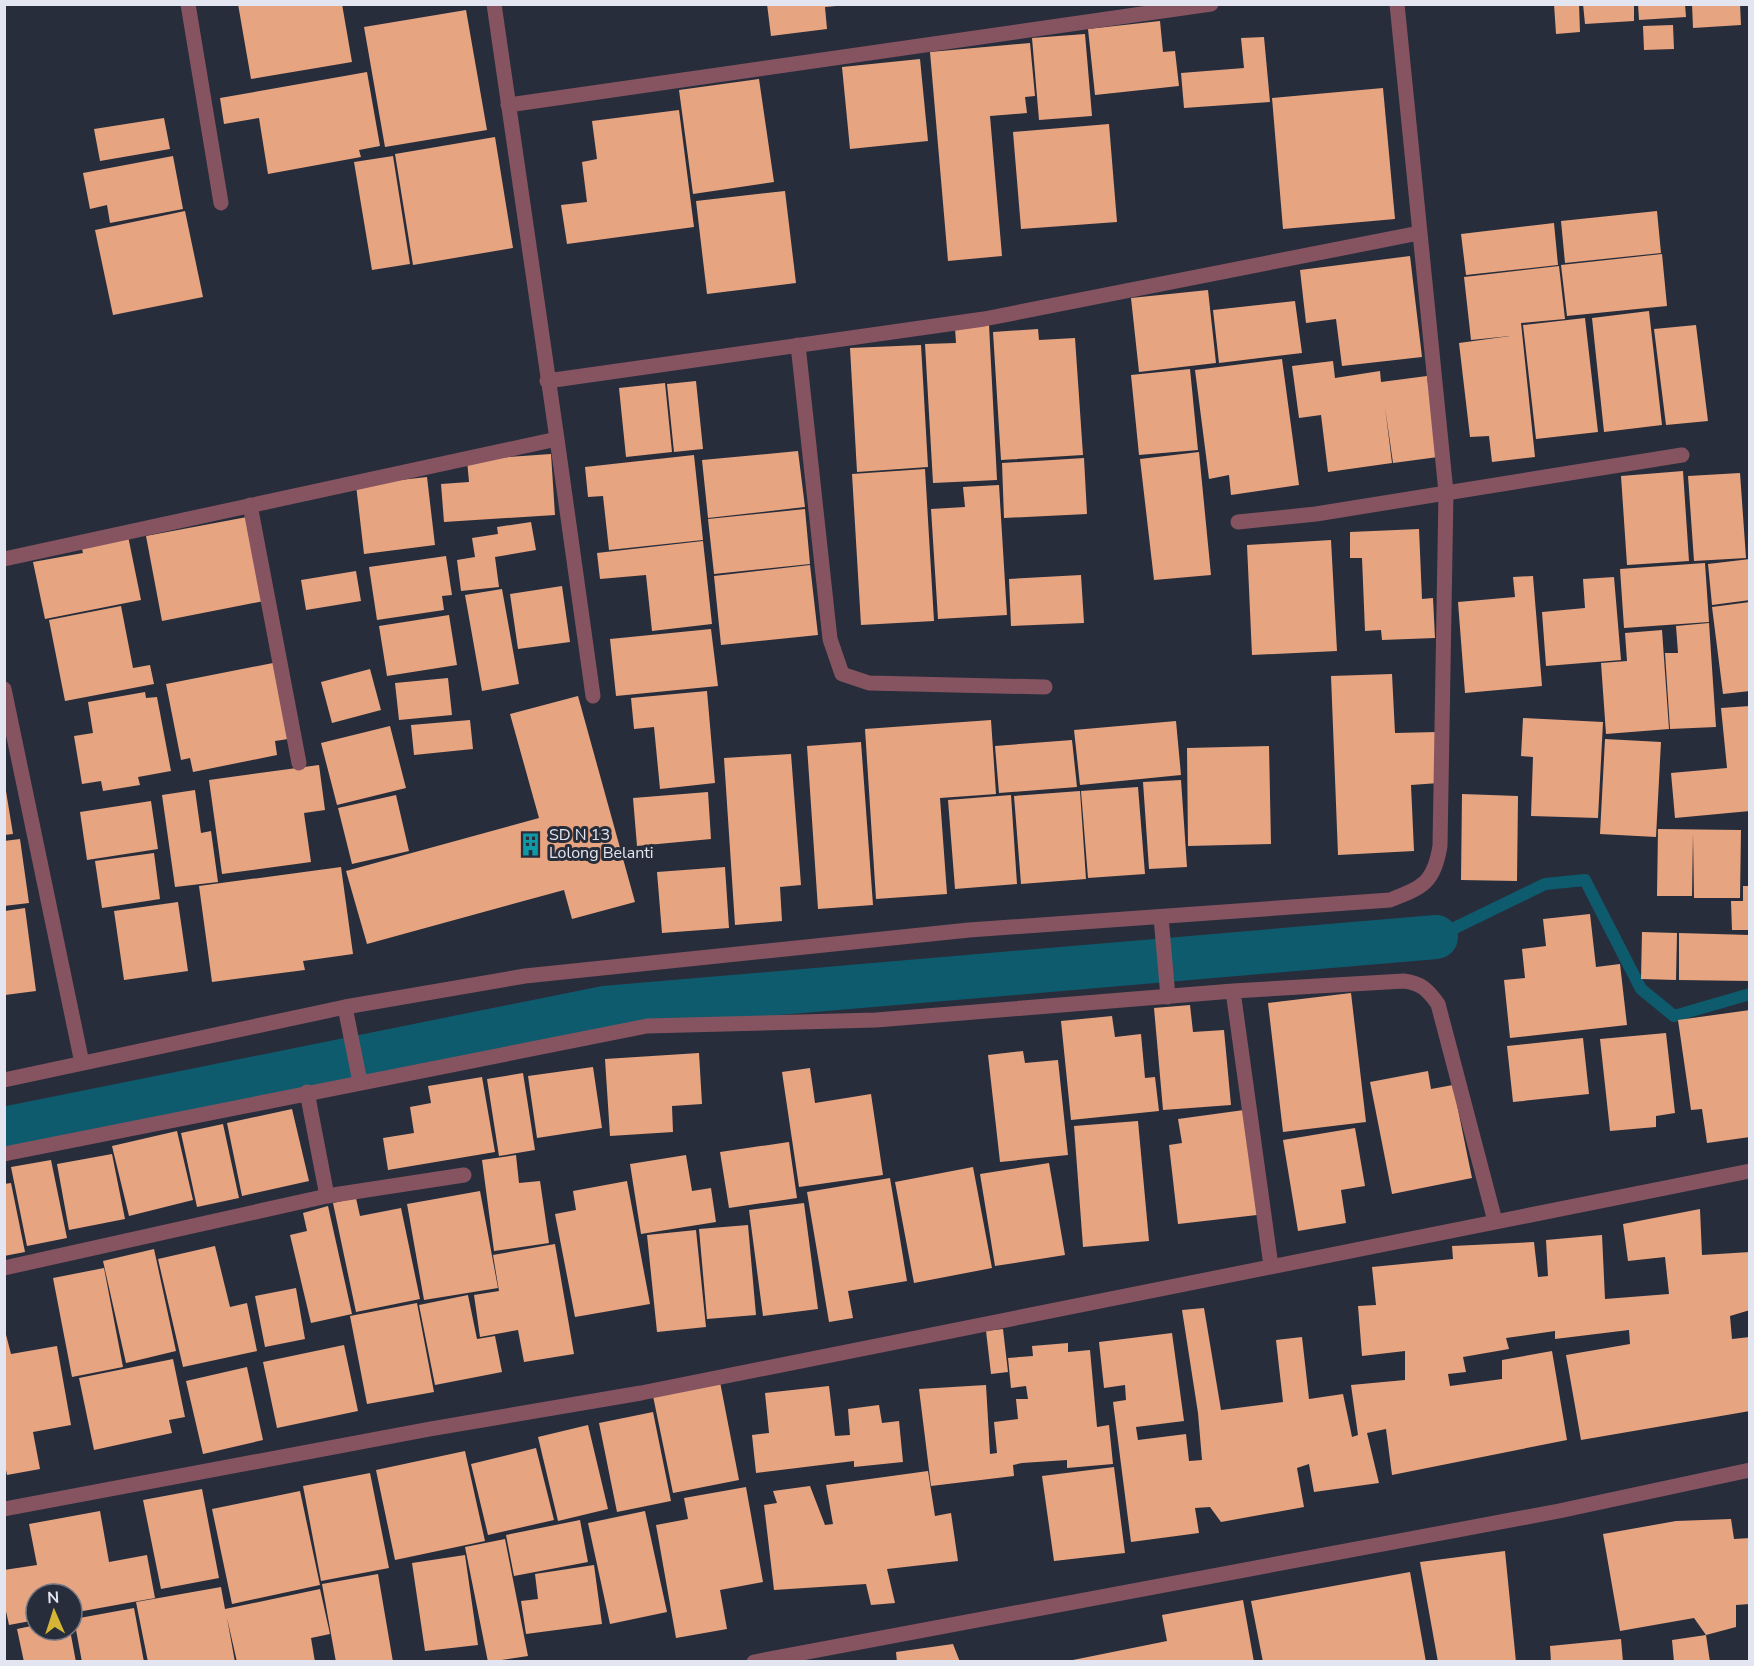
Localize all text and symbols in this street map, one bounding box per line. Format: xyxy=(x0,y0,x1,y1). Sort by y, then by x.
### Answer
place label: SD N 13 Lolong Belanti xyxy=(549,824,654,864)
building icon: SD N 13 Lolong Belanti xyxy=(518,831,544,857)
north arrow xyxy=(24,1582,84,1642)
text: N xyxy=(47,1587,60,1609)

